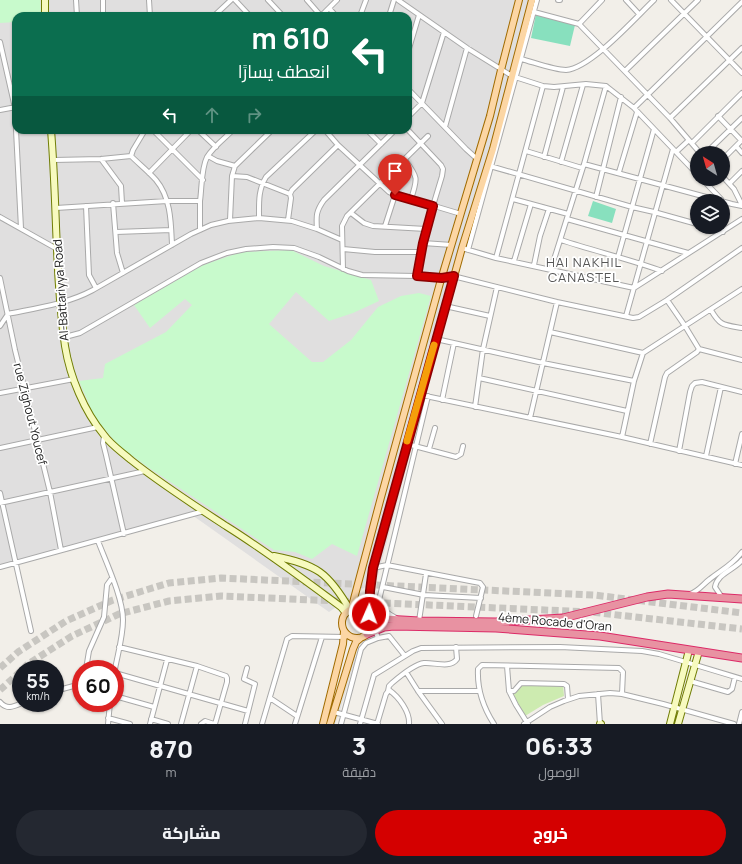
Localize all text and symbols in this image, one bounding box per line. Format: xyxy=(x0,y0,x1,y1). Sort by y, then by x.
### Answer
text: 610 m xyxy=(252,19,330,57)
icon: left xyxy=(344,28,396,80)
text: انعطف يسارًا xyxy=(238,59,330,83)
icon: left xyxy=(159,104,181,126)
icon: ahead xyxy=(201,104,223,126)
icon: right xyxy=(243,104,265,126)
north arrow xyxy=(690,146,730,186)
map controls xyxy=(690,146,730,234)
pin xyxy=(378,154,412,195)
icon: arrive xyxy=(384,160,406,182)
button: layers xyxy=(690,194,730,234)
street label: Al-Battariyya Road xyxy=(48,239,73,342)
district label: HAI NAKHIL CANASTEL xyxy=(546,253,622,286)
street label: rue Zighout Youcef xyxy=(10,361,52,467)
position arrow xyxy=(348,593,390,635)
street label: 4ème Rocade d'Oran xyxy=(497,608,613,635)
speed limit sign: 60 xyxy=(72,660,124,712)
text: 55 xyxy=(26,667,50,694)
text: km/h xyxy=(26,689,50,703)
text: 3 xyxy=(352,729,366,762)
text: 06:33 xyxy=(525,729,593,762)
text: 870 xyxy=(149,732,193,765)
text: m xyxy=(166,763,177,781)
text: دقيقة xyxy=(342,763,376,781)
text: الوصول xyxy=(538,763,580,781)
button: مشاركة xyxy=(16,810,367,856)
button: خروج xyxy=(375,810,726,856)

